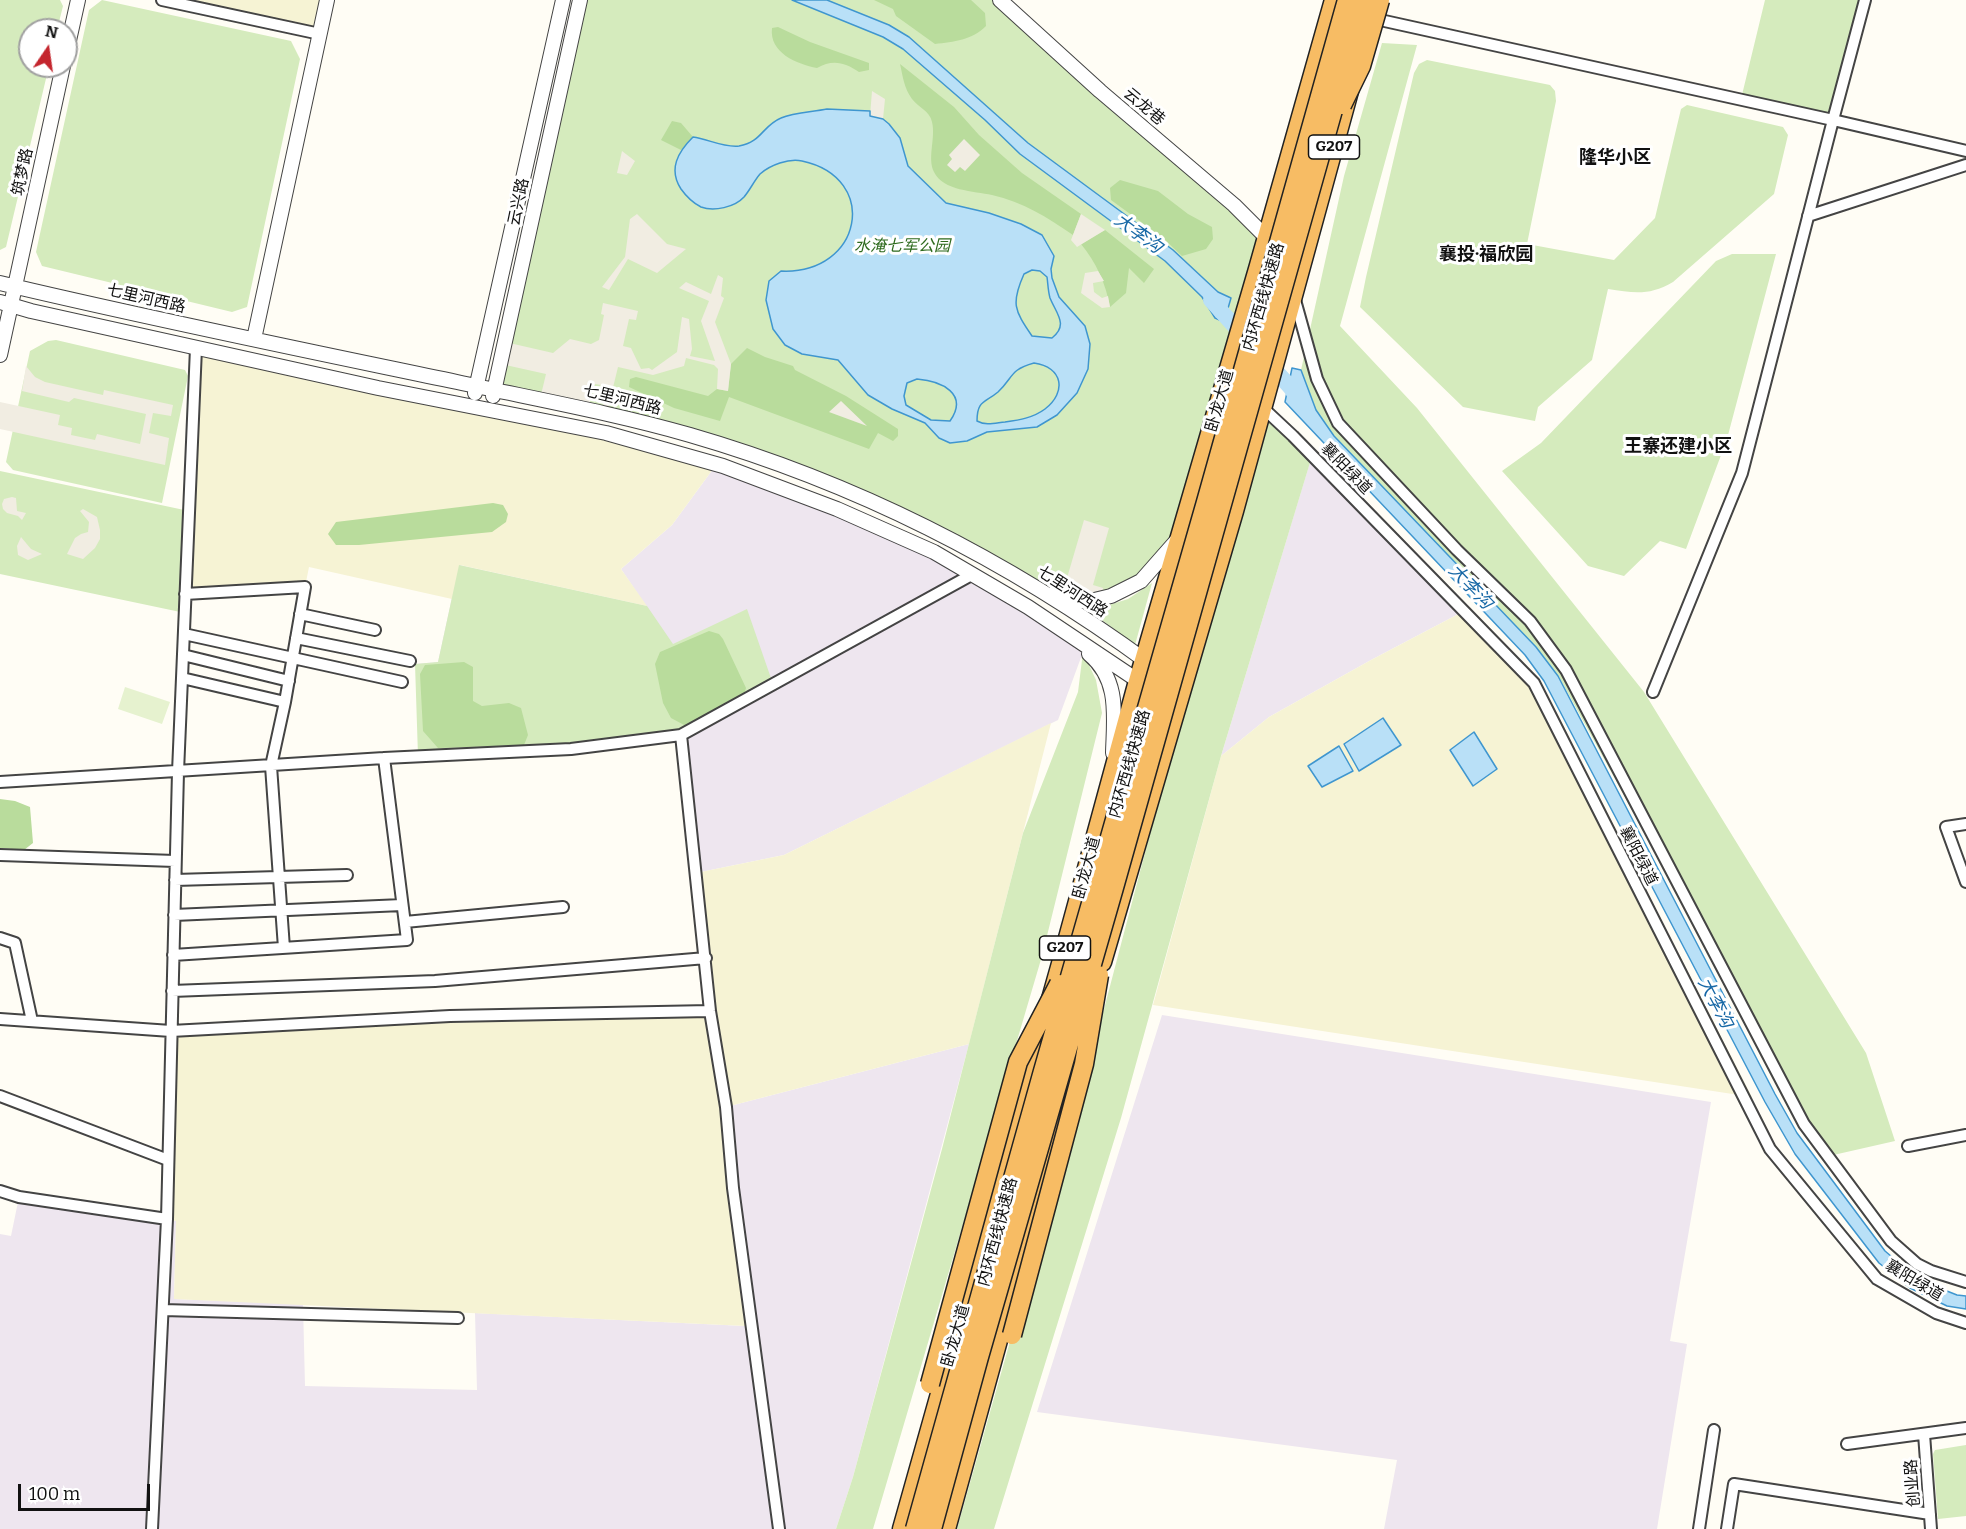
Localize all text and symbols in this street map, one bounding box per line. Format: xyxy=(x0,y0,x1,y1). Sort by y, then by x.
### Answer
north arrow xyxy=(18,18,78,78)
text: N xyxy=(44,21,60,43)
street label: 云龙巷 xyxy=(1119,84,1169,130)
road number: G207 xyxy=(1308,135,1360,159)
street label: 筑梦路 xyxy=(9,147,37,197)
district label: 隆华小区 xyxy=(1579,147,1651,169)
street label: 云兴路 xyxy=(505,177,533,227)
water label: 大李沟 xyxy=(1110,209,1166,259)
park label: 水淹七军公园 xyxy=(854,237,950,257)
street label: 内环西线快速路 xyxy=(1239,241,1289,353)
district label: 襄投·福欣园 xyxy=(1439,244,1533,266)
street label: 七里河西路 xyxy=(105,281,187,317)
street label: 卧龙大道 xyxy=(1202,368,1238,434)
street label: 七里河西路 xyxy=(581,381,663,419)
district label: 王寨还建小区 xyxy=(1624,436,1732,458)
street label: 襄阳绿道 xyxy=(1317,439,1375,499)
water label: 大李沟 xyxy=(1443,560,1497,614)
street label: 七里河西路 xyxy=(1033,562,1111,622)
street label: 内环西线快速路 xyxy=(1105,708,1155,820)
street label: 襄阳绿道 xyxy=(1615,823,1661,889)
street label: 卧龙大道 xyxy=(1069,835,1105,901)
road number: G207 xyxy=(1040,936,1090,960)
water label: 大李沟 xyxy=(1693,974,1737,1032)
street label: 内环西线快速路 xyxy=(974,1175,1022,1289)
street label: 襄阳绿道 xyxy=(1882,1256,1946,1306)
street label: 卧龙大道 xyxy=(938,1303,974,1369)
street label: 创业路 xyxy=(1902,1458,1924,1508)
scale bar xyxy=(21,1472,153,1510)
text: 100 m xyxy=(29,1483,80,1505)

